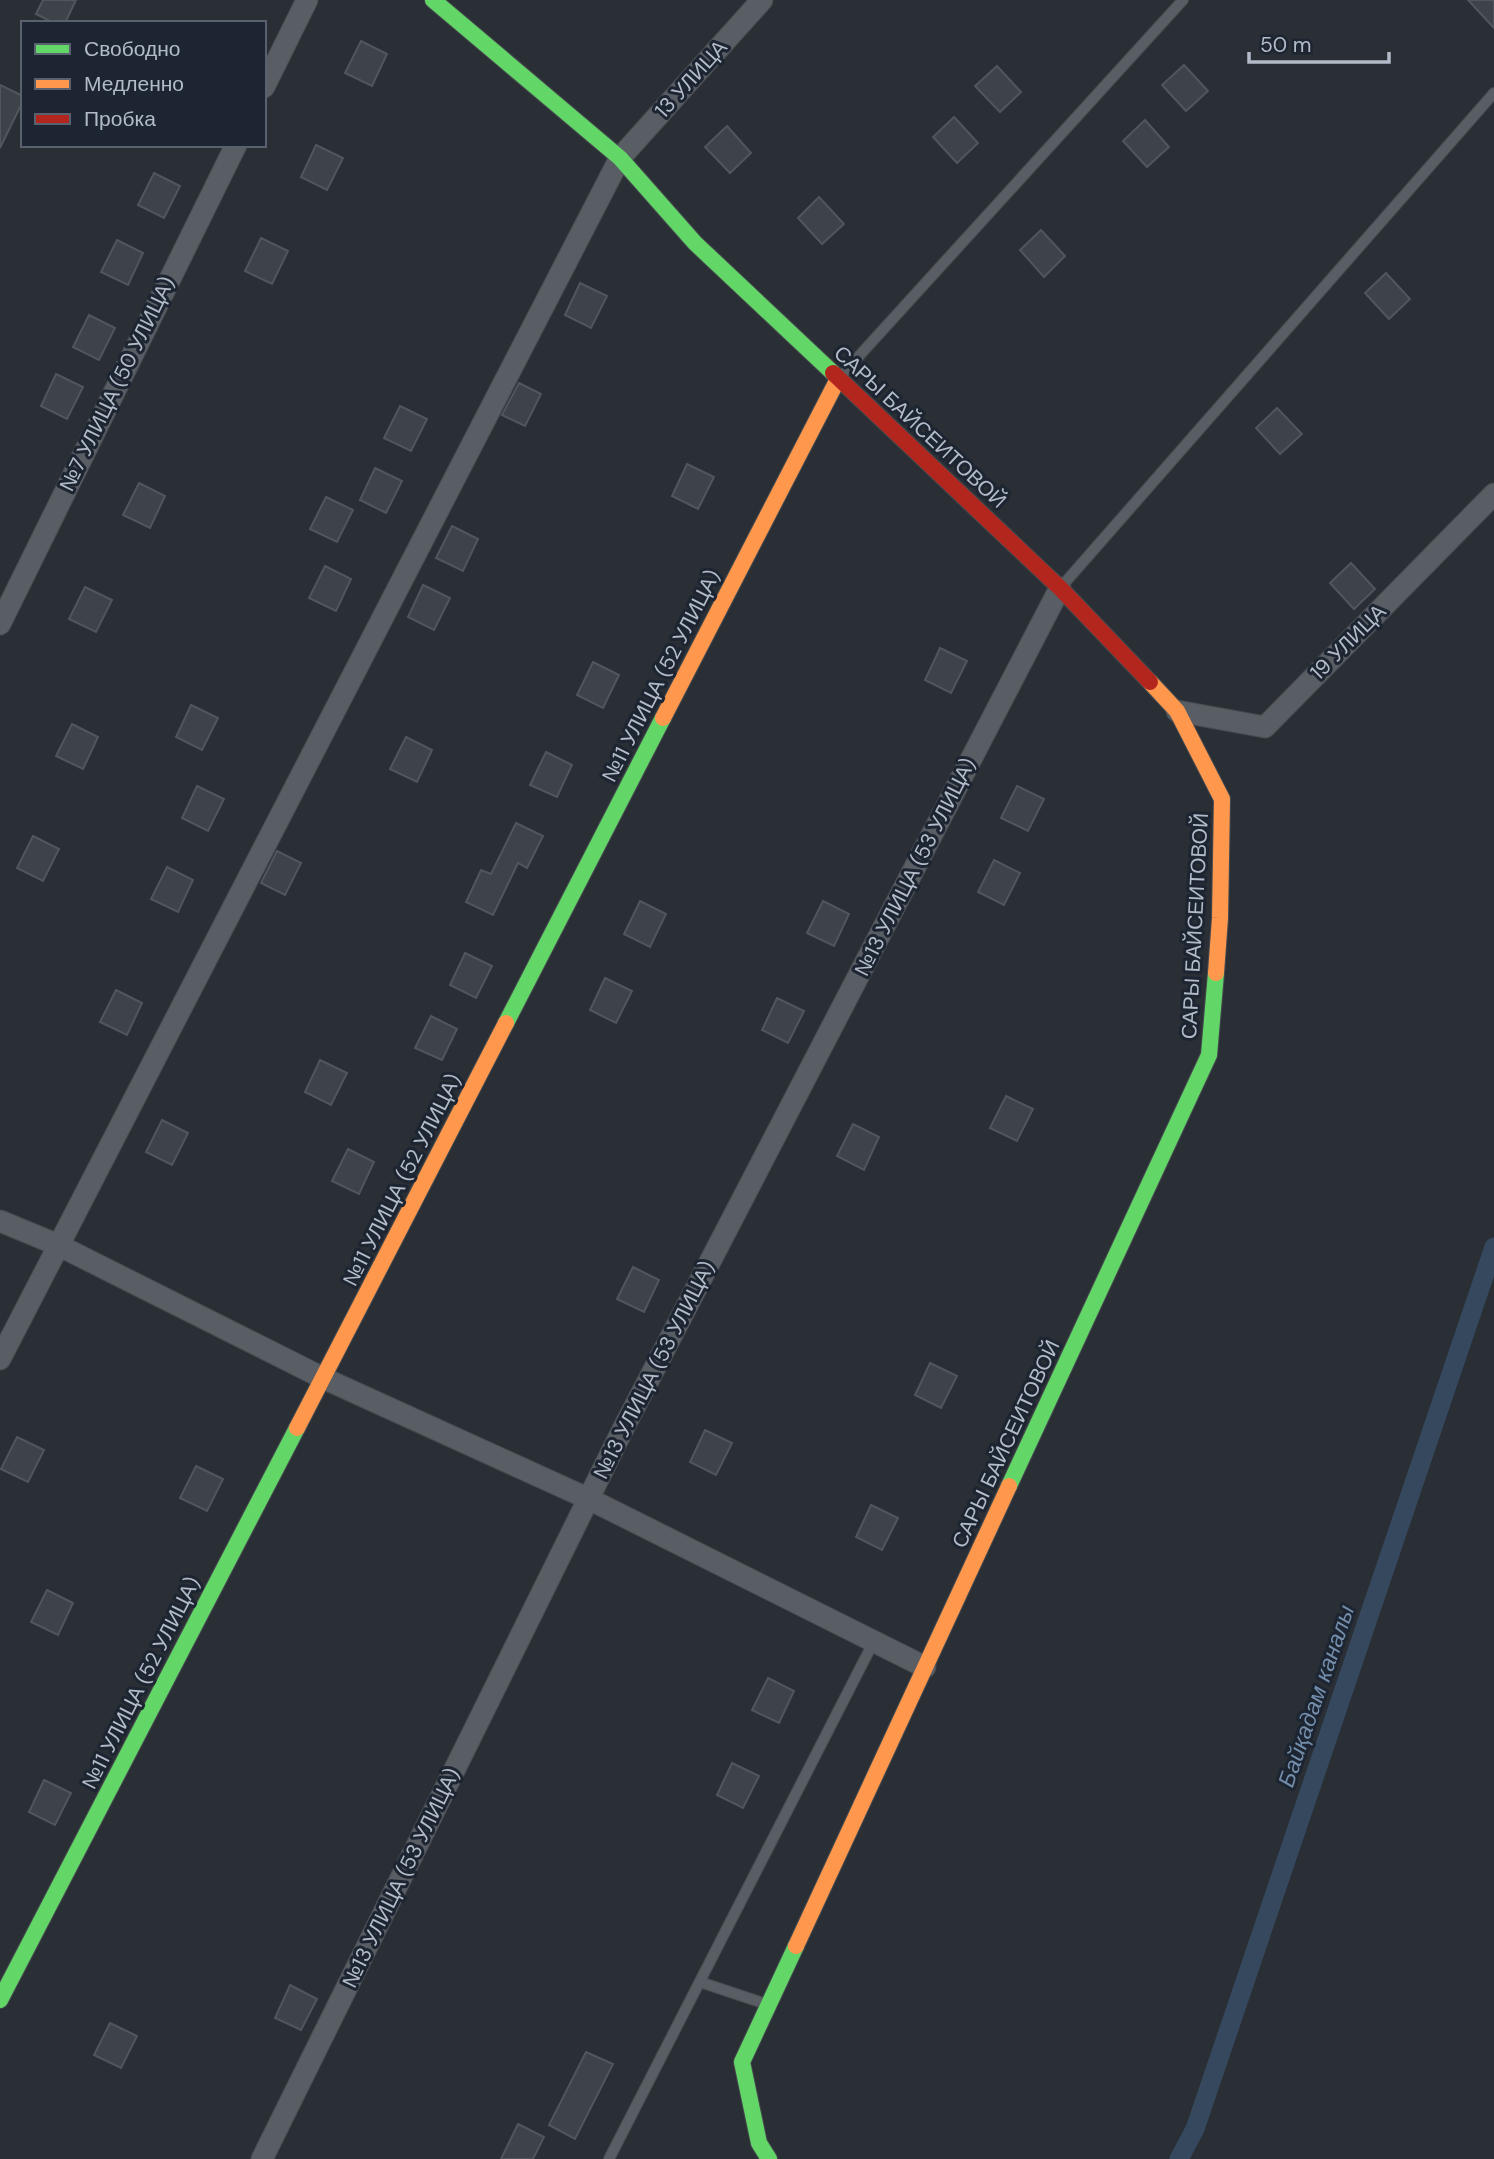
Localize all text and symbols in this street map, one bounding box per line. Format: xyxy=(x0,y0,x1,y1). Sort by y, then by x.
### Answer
legend xyxy=(21,21,266,147)
scale bar xyxy=(1249,21,1389,65)
text: 50 m xyxy=(1260,31,1311,59)
street label: 13 УЛИЦА xyxy=(649,34,733,124)
text: Свободно xyxy=(84,35,181,63)
text: Медленно xyxy=(84,70,184,98)
text: Пробка xyxy=(84,105,156,133)
street label: №7 УЛИЦА (50 УЛИЦА) xyxy=(53,272,181,496)
street label: САРЫ БАЙСЕИТОВОЙ xyxy=(828,340,1012,514)
street label: №11 УЛИЦА (52 УЛИЦА) xyxy=(595,565,727,787)
street label: 19 УЛИЦА xyxy=(1304,598,1392,686)
street label: №13 УЛИЦА (53 УЛИЦА) xyxy=(848,753,982,981)
street label: САРЫ БАЙСЕИТОВОЙ xyxy=(1175,812,1215,1040)
street label: №11 УЛИЦА (52 УЛИЦА) xyxy=(336,1069,468,1291)
street label: №13 УЛИЦА (53 УЛИЦА) xyxy=(587,1256,721,1484)
street label: САРЫ БАЙСЕИТОВОЙ xyxy=(945,1335,1067,1553)
street label: №11 УЛИЦА (52 УЛИЦА) xyxy=(75,1572,207,1794)
water label: Байқадам каналы xyxy=(1271,1601,1361,1791)
street label: №13 УЛИЦА (53 УЛИЦА) xyxy=(336,1763,466,1993)

